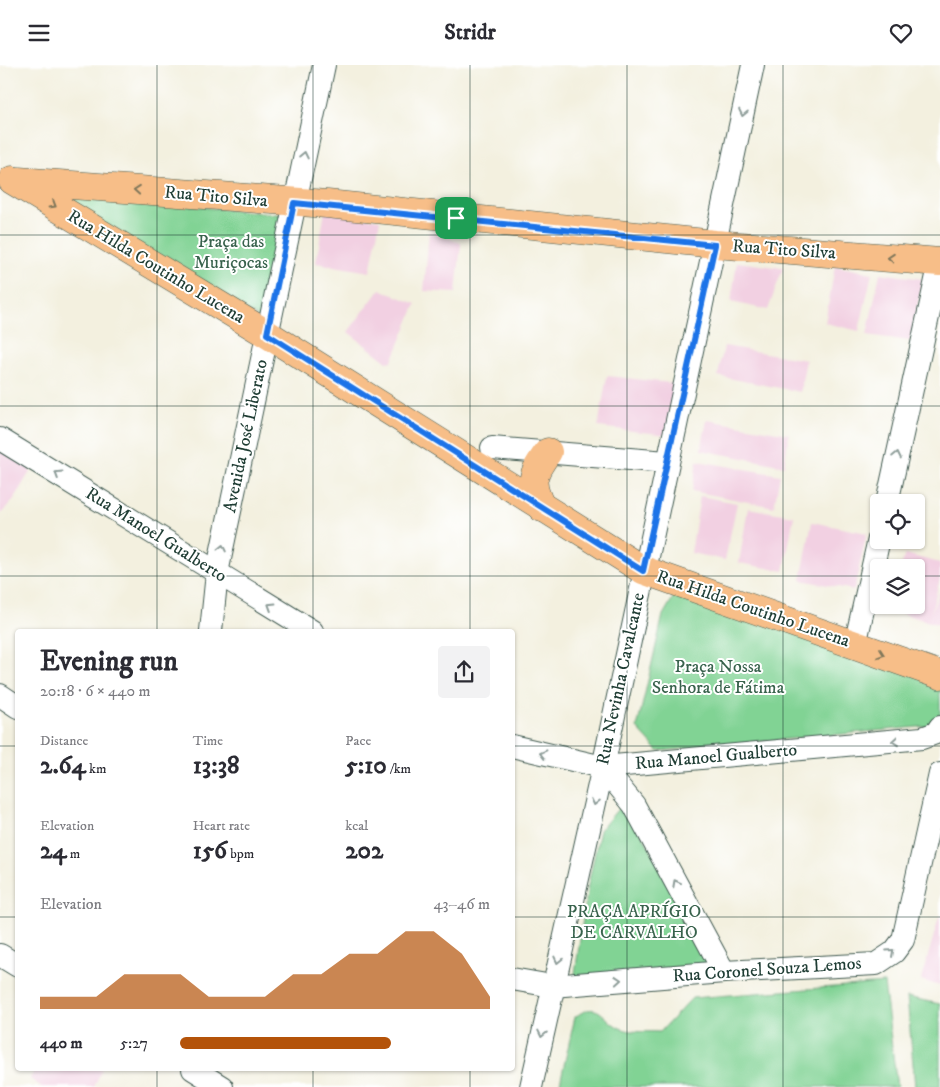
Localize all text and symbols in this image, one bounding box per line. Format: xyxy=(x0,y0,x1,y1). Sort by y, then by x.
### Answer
icon: menu xyxy=(25,19,53,47)
text: Stridr xyxy=(444,19,496,46)
icon: heart xyxy=(887,19,915,47)
one-way arrow xyxy=(738,108,749,117)
one-way arrow xyxy=(299,151,309,160)
street label: Rua Tito Silva xyxy=(163,182,269,213)
one-way arrow xyxy=(133,185,141,196)
pin xyxy=(435,197,477,239)
one-way arrow xyxy=(48,199,57,209)
icon: arrive xyxy=(442,204,470,232)
street label: Rua Hilda Coutinho Lucena xyxy=(63,205,249,329)
park label: Praça das Muriçocas xyxy=(194,231,268,274)
street label: Rua Tito Silva xyxy=(732,235,837,265)
one-way arrow xyxy=(887,253,895,264)
street label: Avenida José Liberato xyxy=(219,357,273,515)
one-way arrow xyxy=(891,450,902,459)
one-way arrow xyxy=(55,471,64,480)
street label: Rua Manoel Gualberto xyxy=(81,483,231,588)
map controls xyxy=(870,494,925,614)
button: locate xyxy=(870,494,925,549)
one-way arrow xyxy=(217,544,227,553)
button: layers xyxy=(870,559,925,614)
street label: Rua Hilda Coutinho Lucena xyxy=(653,566,853,653)
street label: Rua Nevinha Cavalcante xyxy=(592,591,650,767)
one-way arrow xyxy=(267,602,276,612)
text: Evening run xyxy=(40,644,178,679)
button: share xyxy=(438,646,490,698)
one-way arrow xyxy=(876,648,885,658)
park label: Praça Nossa Senhora de Fátima xyxy=(652,656,785,699)
text: 20:18 · 6 × 440 m xyxy=(40,681,151,701)
text: Distance xyxy=(40,732,88,750)
text: Time xyxy=(193,732,223,750)
text: Pace xyxy=(345,732,371,750)
one-way arrow xyxy=(891,735,899,746)
street label: Rua Manoel Gualberto xyxy=(634,739,798,775)
one-way arrow xyxy=(539,749,548,760)
text: 2.64 xyxy=(40,750,86,781)
text: 13:38 xyxy=(193,750,240,781)
text: 5:10 xyxy=(345,750,387,781)
text: km xyxy=(86,760,106,778)
text: /km xyxy=(387,760,411,778)
one-way arrow xyxy=(590,797,601,806)
text: Elevation xyxy=(40,817,94,835)
text: Heart rate xyxy=(193,817,250,835)
text: kcal xyxy=(345,817,368,835)
text: 24 xyxy=(40,835,67,866)
text: 156 xyxy=(193,835,227,866)
text: 202 xyxy=(345,835,383,866)
text: m xyxy=(67,845,80,863)
text: bpm xyxy=(227,845,254,863)
one-way arrow xyxy=(672,879,682,888)
text: Elevation xyxy=(40,894,102,914)
text: 43–46 m xyxy=(433,894,490,914)
park label: PRAÇA APRÍGIO DE CARVALHO xyxy=(567,900,701,944)
one-way arrow xyxy=(886,949,895,958)
street label: Rua Coronel Souza Lemos xyxy=(672,952,862,988)
one-way arrow xyxy=(553,956,564,965)
one-way arrow xyxy=(615,975,623,986)
one-way arrow xyxy=(537,1029,548,1038)
text: 440 m xyxy=(40,1033,82,1053)
text: 5:27 xyxy=(120,1033,148,1053)

